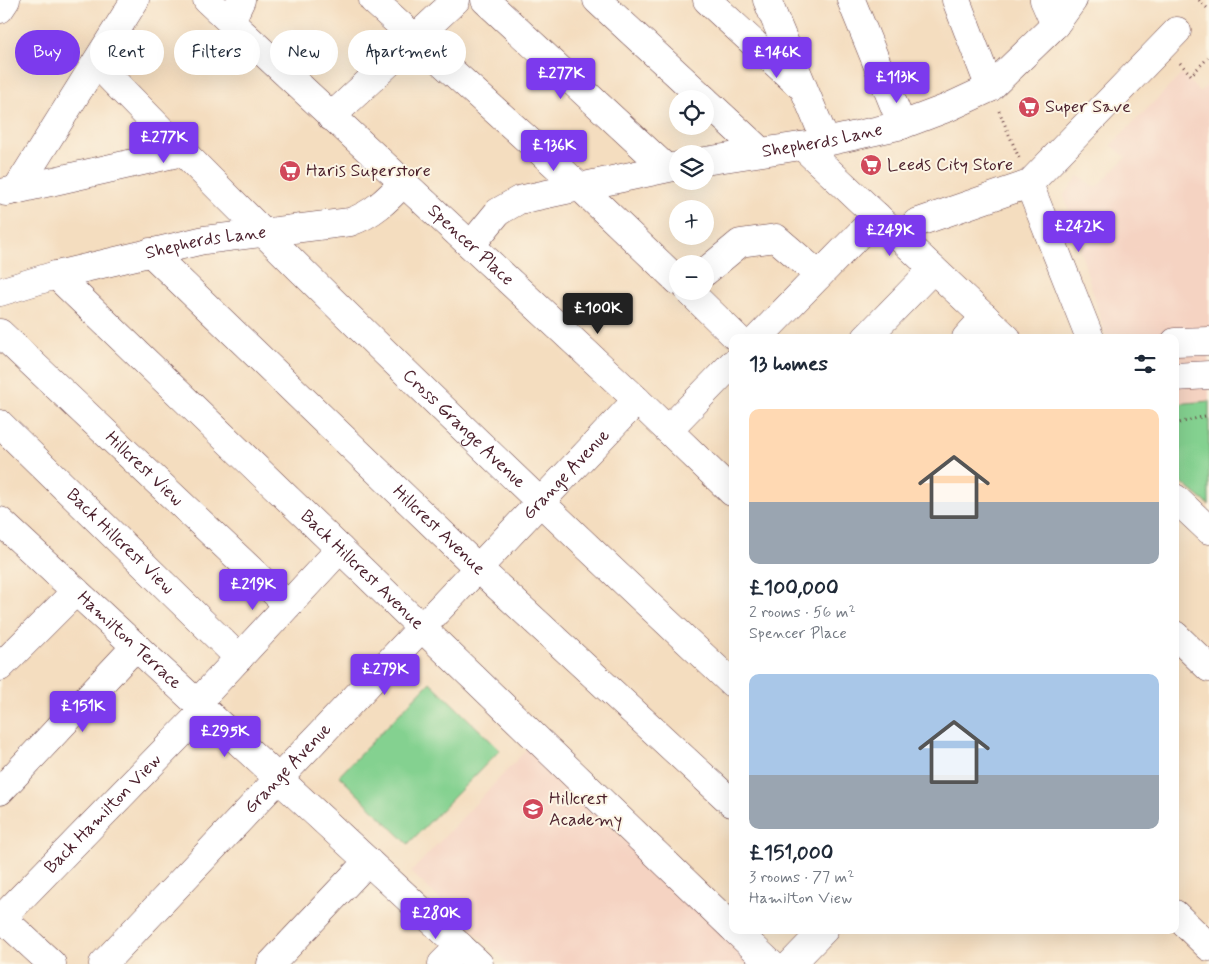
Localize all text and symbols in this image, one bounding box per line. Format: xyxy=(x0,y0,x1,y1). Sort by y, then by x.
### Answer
chip: Buy xyxy=(15,30,80,75)
chip: Rent xyxy=(90,30,164,75)
chip: Filters xyxy=(174,30,260,75)
chip: New xyxy=(270,30,338,75)
chip: Apartment xyxy=(348,30,466,75)
pin: £146K xyxy=(742,36,812,79)
text: £146K xyxy=(754,42,800,63)
pin: £277K xyxy=(526,58,596,100)
pin: £113K xyxy=(862,62,932,104)
text: £277K xyxy=(537,63,585,84)
text: £113K xyxy=(875,67,919,88)
map controls xyxy=(669,90,714,300)
button: locate xyxy=(669,90,714,135)
supermarket icon: Super Save xyxy=(1017,95,1041,119)
place label: Super Save xyxy=(1045,95,1131,119)
street label: Shepherds Lane xyxy=(760,118,885,164)
pin: £277K xyxy=(129,121,199,164)
text: £277K xyxy=(140,127,188,148)
pin: £136K xyxy=(519,130,589,172)
text: £136K xyxy=(532,135,576,156)
button: layers xyxy=(669,145,714,190)
supermarket icon: Leeds City Store xyxy=(859,153,883,177)
place label: Leeds City Store xyxy=(887,153,1013,177)
supermarket icon: Haris Superstore xyxy=(278,159,302,183)
place label: Haris Superstore xyxy=(306,159,431,183)
street label: Spencer Place xyxy=(422,199,519,291)
button: + xyxy=(669,200,714,245)
pin: £242K xyxy=(1044,210,1114,253)
pin: £249K xyxy=(855,214,925,257)
text: £242K xyxy=(1054,216,1104,237)
street label: Shepherds Lane xyxy=(143,220,268,265)
text: £249K xyxy=(866,220,914,241)
button: − xyxy=(669,255,714,300)
pin: £100K xyxy=(563,292,633,335)
text: £100K xyxy=(574,298,622,319)
text: 13 homes xyxy=(749,350,828,378)
icon: filters xyxy=(1131,350,1159,378)
street label: Cross Grange Avenue xyxy=(397,364,531,494)
street label: Grange Avenue xyxy=(517,424,615,525)
street label: Hillcrest View xyxy=(100,426,188,512)
icon: home xyxy=(909,442,999,532)
street label: Hillcrest Avenue xyxy=(387,480,490,581)
street label: Back Hillcrest View xyxy=(61,483,179,600)
street label: Back Hillcrest Avenue xyxy=(295,505,429,635)
pin: £219K xyxy=(218,568,288,611)
text: £219K xyxy=(230,574,276,595)
text: £100,000 xyxy=(749,574,839,602)
street label: Hamilton Terrace xyxy=(72,586,187,695)
text: 2 rooms · 56 m² xyxy=(749,602,856,623)
text: Spencer Place xyxy=(749,623,847,644)
pin: £279K xyxy=(350,654,420,696)
text: £279K xyxy=(362,659,408,680)
pin: £151K xyxy=(48,690,118,733)
text: £151K xyxy=(61,696,105,717)
icon: home xyxy=(909,707,999,797)
pin: £295K xyxy=(190,716,260,758)
street label: Grange Avenue xyxy=(239,718,337,819)
text: £295K xyxy=(201,721,249,742)
street label: Back Hamilton View xyxy=(39,749,167,879)
place label: Hillcrest Academy xyxy=(549,787,622,832)
school or university icon: Hillcrest Academy xyxy=(521,797,545,821)
text: £151,000 xyxy=(749,839,833,867)
text: 3 rooms · 77 m² xyxy=(749,867,854,888)
text: Hamilton View xyxy=(749,888,852,909)
pin: £280K xyxy=(401,898,471,940)
text: £280K xyxy=(412,903,460,924)

